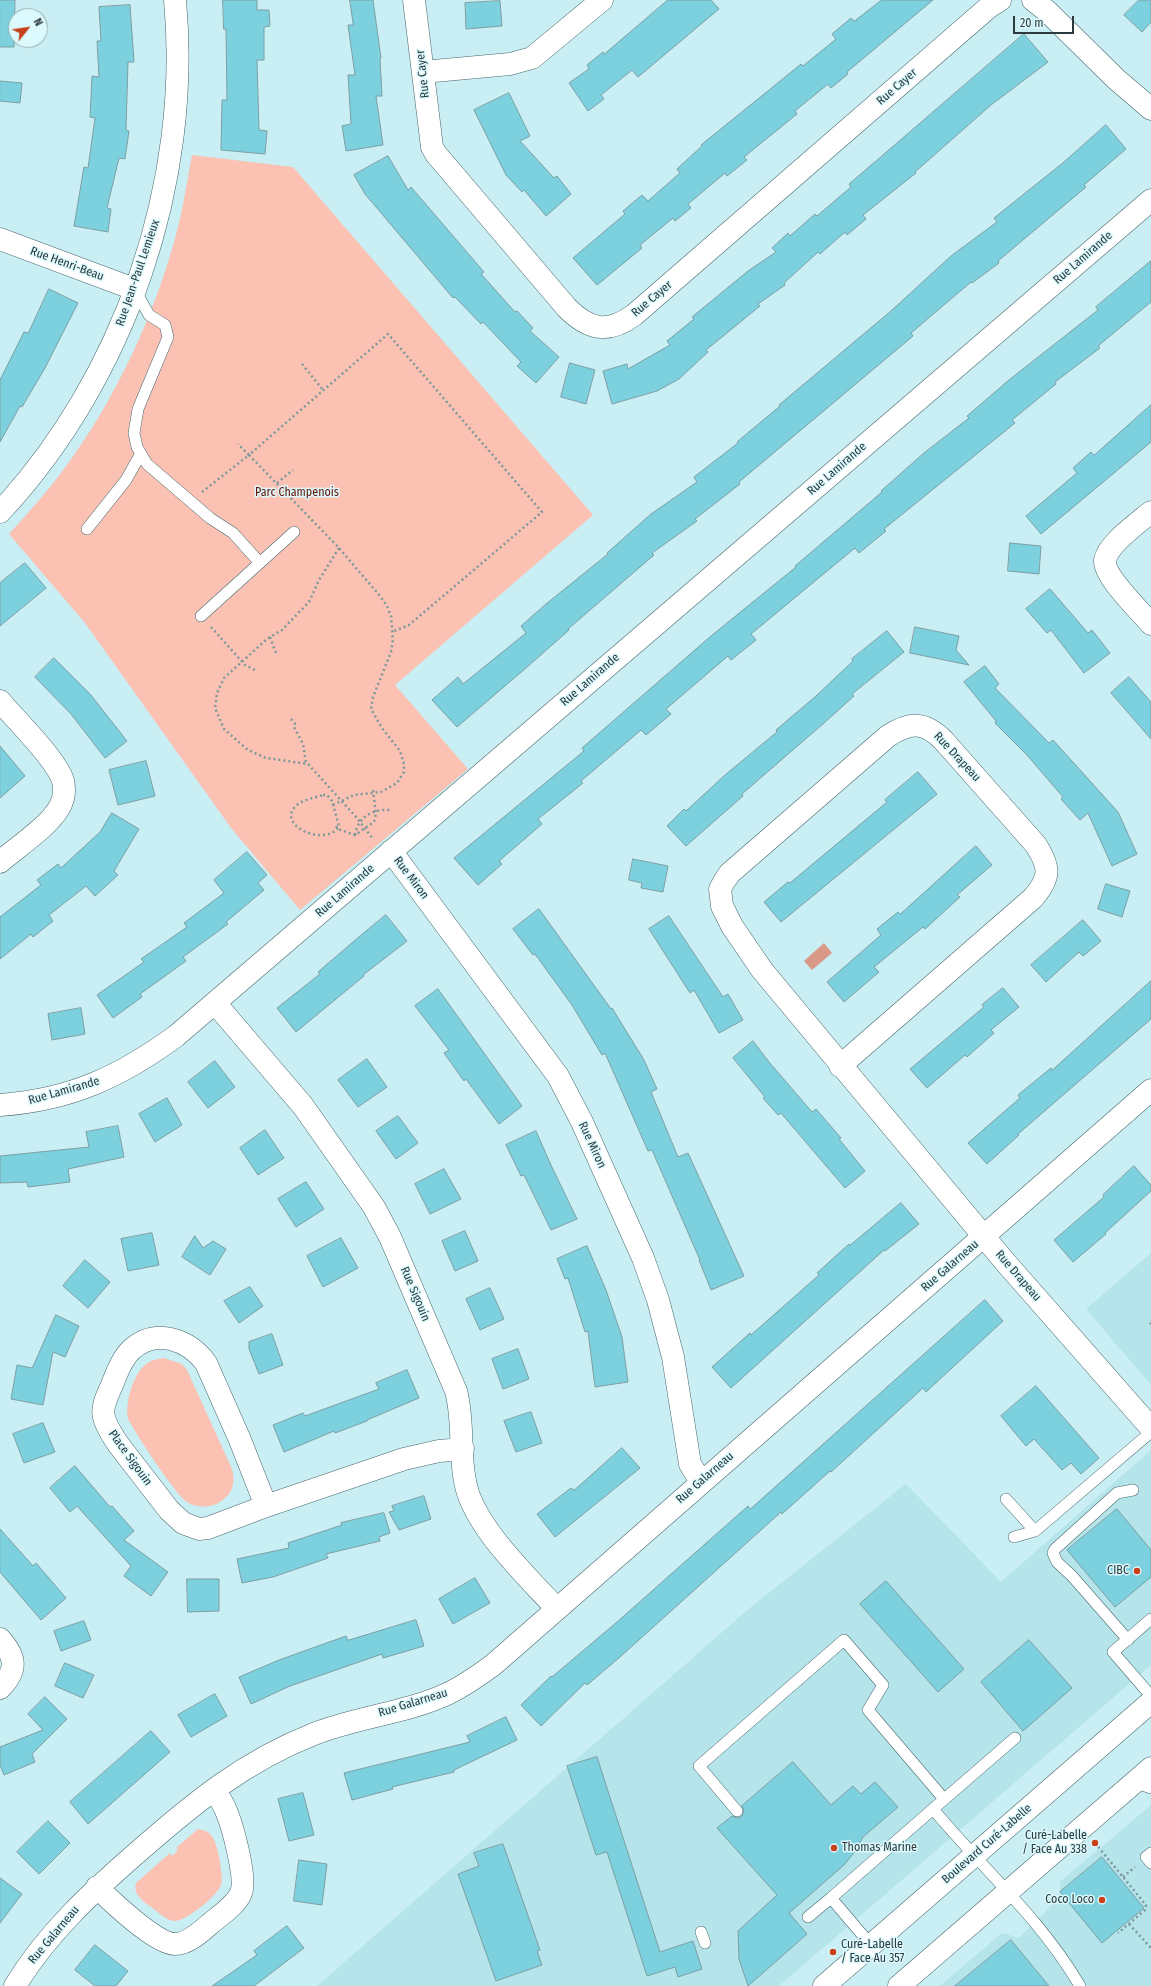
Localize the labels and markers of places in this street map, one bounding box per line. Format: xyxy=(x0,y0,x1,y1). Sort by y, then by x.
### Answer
place label: CIBC xyxy=(1107,1564,1129,1578)
marker: CIBC xyxy=(1132,1566,1142,1576)
place label: Curé-Labelle / Face Au 338 xyxy=(1022,1829,1087,1857)
marker: Curé-Labelle / Face Au 338 xyxy=(1090,1838,1100,1848)
place label: Thomas Marine xyxy=(842,1841,917,1855)
marker: Thomas Marine xyxy=(829,1843,839,1853)
place label: Coco Loco xyxy=(1045,1893,1094,1907)
marker: Coco Loco xyxy=(1097,1895,1107,1905)
place label: Curé-Labelle / Face Au 357 xyxy=(841,1938,904,1966)
marker: Curé-Labelle / Face Au 357 xyxy=(828,1947,838,1957)

